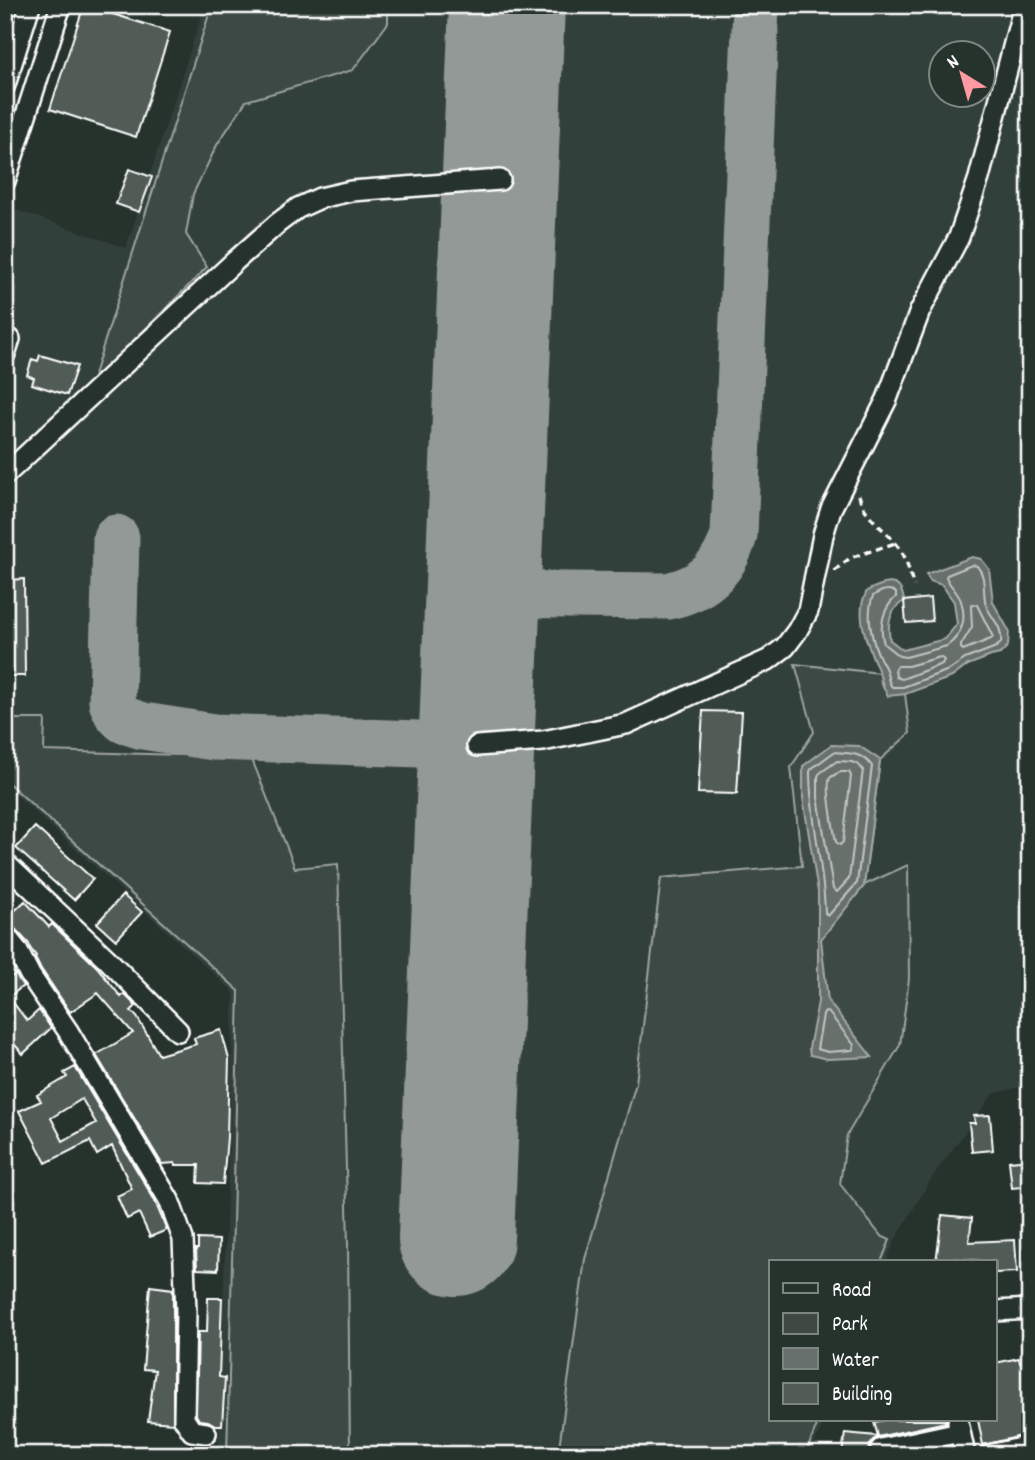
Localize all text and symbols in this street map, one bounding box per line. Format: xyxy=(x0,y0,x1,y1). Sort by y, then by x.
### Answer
north arrow xyxy=(926,38,996,108)
text: N xyxy=(942,50,966,77)
legend xyxy=(769,1260,996,1422)
text: Road xyxy=(832,1277,871,1307)
text: Park xyxy=(832,1311,868,1341)
text: Water xyxy=(832,1347,879,1377)
text: Building xyxy=(832,1381,892,1411)

